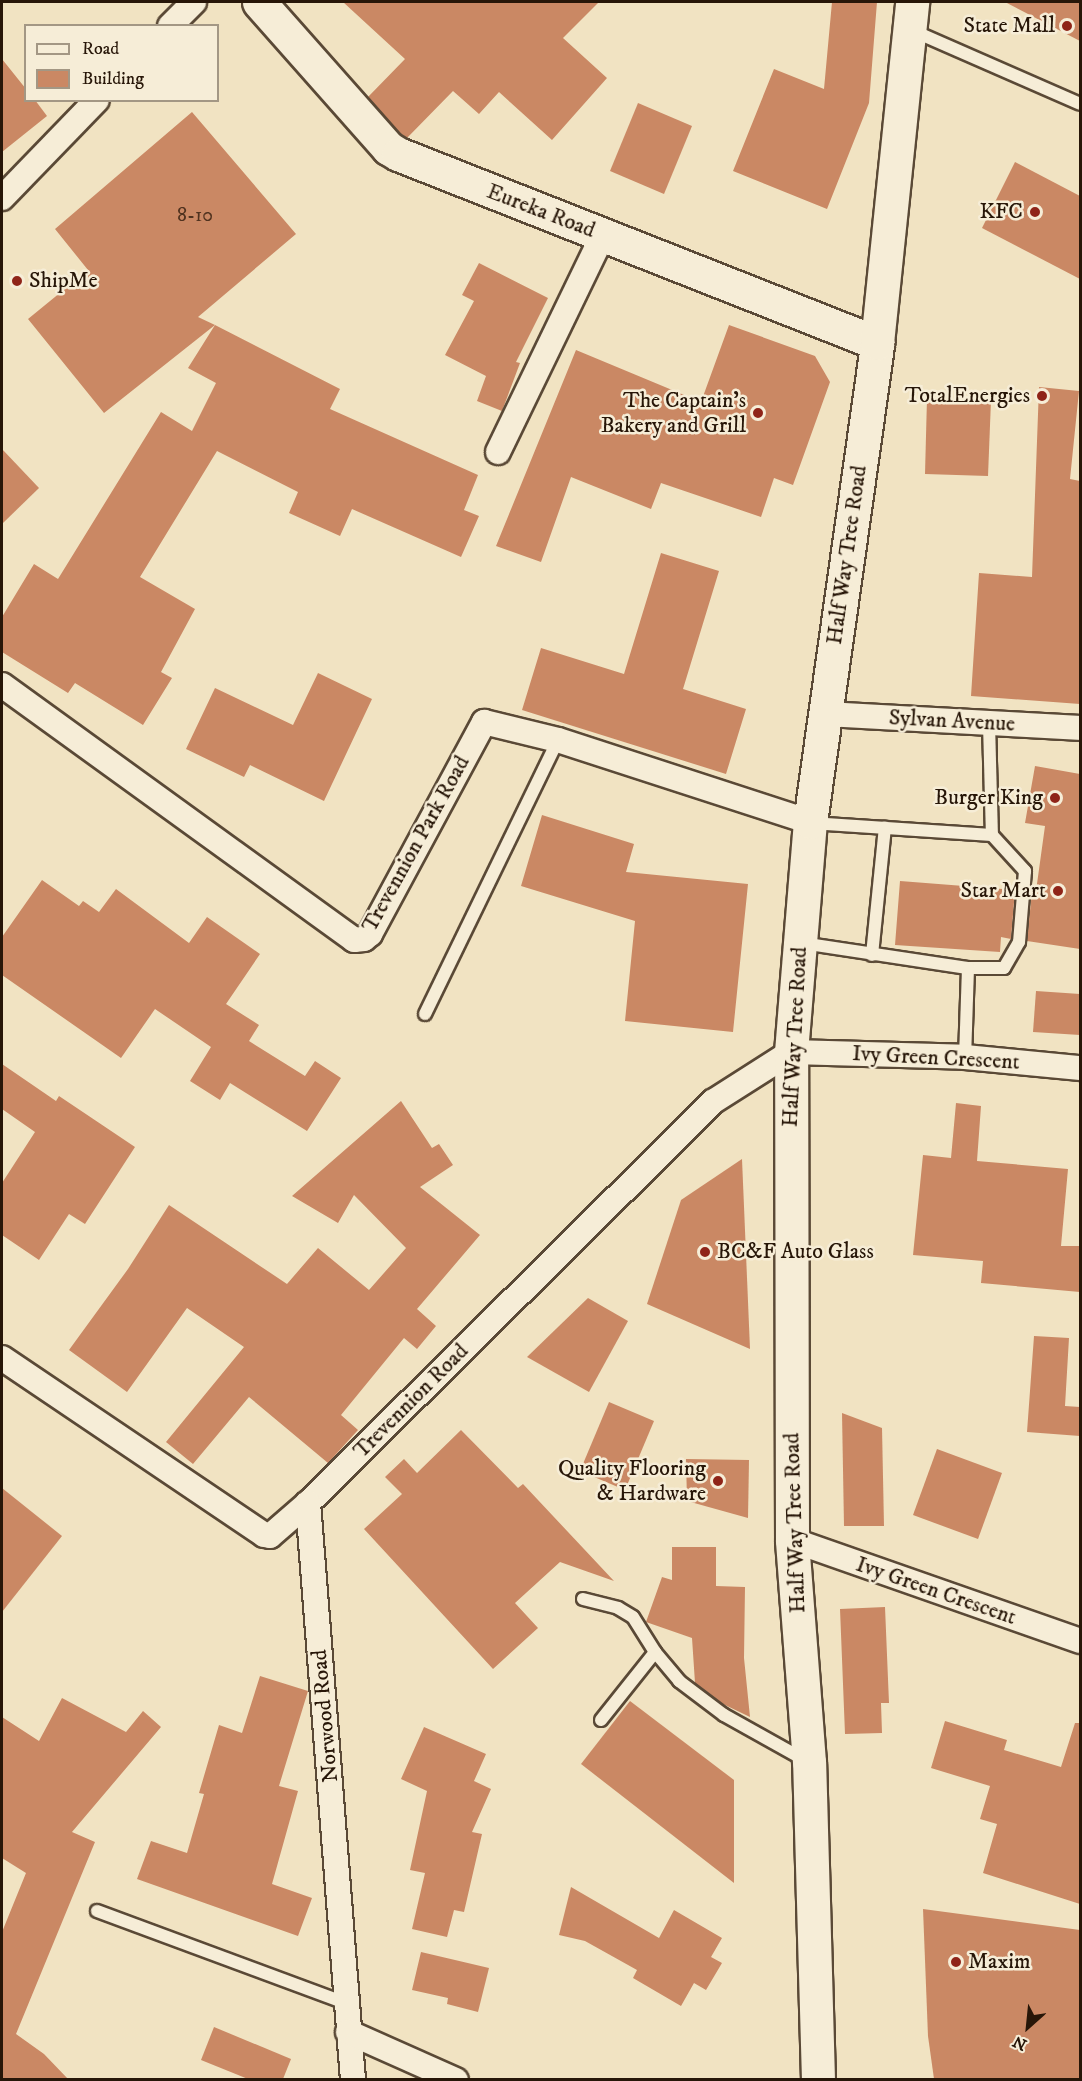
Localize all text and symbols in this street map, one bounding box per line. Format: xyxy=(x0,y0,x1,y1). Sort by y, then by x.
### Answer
place label: State Mall xyxy=(964,13,1055,39)
marker: State Mall xyxy=(1060,19,1074,33)
legend xyxy=(24,24,219,102)
text: Road xyxy=(82,38,119,60)
text: Building xyxy=(82,68,144,90)
street label: Eureka Road xyxy=(483,178,599,244)
place label: KFC xyxy=(979,199,1023,225)
house number: 8-10 xyxy=(177,203,213,227)
marker: KFC xyxy=(1028,205,1042,219)
place label: ShipMe xyxy=(29,268,98,294)
marker: ShipMe xyxy=(10,274,24,288)
place label: TotalEnergies xyxy=(905,383,1030,409)
place label: The Captain's Bakery and Grill xyxy=(601,387,746,439)
marker: TotalEnergies xyxy=(1035,389,1049,403)
marker: The Captain's Bakery and Grill xyxy=(751,406,765,420)
street label: Half Way Tree Road xyxy=(821,464,873,646)
street label: Sylvan Avenue xyxy=(888,705,1016,737)
street label: Trevennion Park Road xyxy=(357,751,475,937)
place label: Burger King xyxy=(934,785,1043,811)
marker: Burger King xyxy=(1048,791,1062,805)
place label: Star Mart xyxy=(960,878,1046,904)
marker: Star Mart xyxy=(1051,884,1065,898)
street label: Half Way Tree Road xyxy=(777,946,813,1128)
street label: Ivy Green Crescent xyxy=(852,1040,1020,1076)
place label: BC&F Auto Glass xyxy=(717,1239,874,1265)
marker: BC&F Auto Glass xyxy=(698,1245,712,1259)
street label: Trevennion Road xyxy=(348,1338,474,1464)
street label: Half Way Tree Road xyxy=(779,1432,811,1614)
place label: Quality Flooring & Hardware xyxy=(558,1455,706,1506)
marker: Quality Flooring & Hardware xyxy=(711,1474,725,1488)
street label: Ivy Green Crescent xyxy=(852,1551,1020,1631)
street label: Norwood Road xyxy=(306,1648,344,1784)
place label: Maxim xyxy=(968,1949,1030,1975)
marker: Maxim xyxy=(949,1955,963,1969)
north arrow xyxy=(998,1997,1058,2057)
text: N xyxy=(1009,2031,1030,2055)

